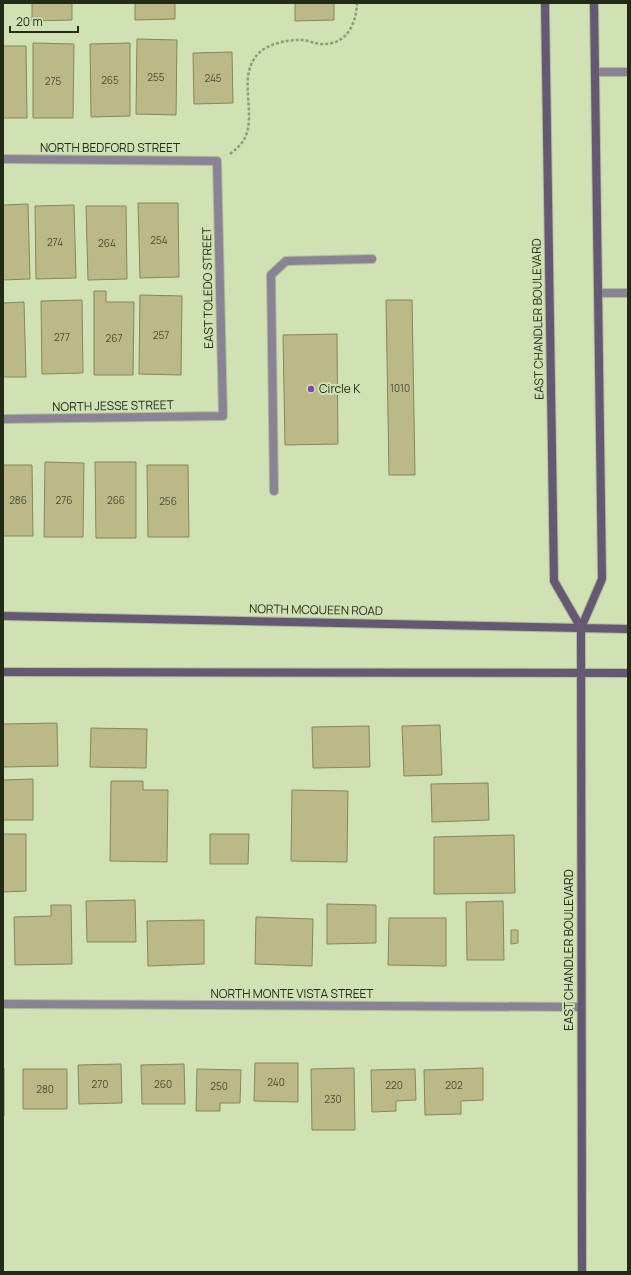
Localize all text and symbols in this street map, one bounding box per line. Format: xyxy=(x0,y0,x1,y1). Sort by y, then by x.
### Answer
scale bar xyxy=(10,8,78,34)
text: 20 m xyxy=(16,13,43,30)
house number: 255 xyxy=(147,70,165,84)
house number: 245 xyxy=(204,71,222,85)
house number: 265 xyxy=(101,73,119,87)
house number: 275 xyxy=(45,74,61,88)
street label: NORTH BEDFORD STREET xyxy=(40,139,181,156)
street label: EAST TOLEDO STREET xyxy=(198,226,217,349)
house number: 254 xyxy=(150,233,168,247)
house number: 274 xyxy=(47,235,63,249)
house number: 264 xyxy=(98,236,116,250)
street label: EAST CHANDLER BOULEVARD xyxy=(528,238,547,400)
house number: 257 xyxy=(153,328,169,342)
house number: 277 xyxy=(54,330,70,344)
house number: 267 xyxy=(106,331,122,345)
place label: Circle K xyxy=(319,380,361,397)
house number: 1010 xyxy=(390,381,410,395)
marker: Circle K xyxy=(306,384,316,394)
street label: NORTH JESSE STREET xyxy=(52,396,175,415)
house number: 286 xyxy=(9,493,27,507)
house number: 276 xyxy=(56,493,72,507)
house number: 266 xyxy=(107,493,125,507)
house number: 256 xyxy=(159,494,177,508)
street label: NORTH MCQUEEN ROAD xyxy=(249,600,383,619)
street label: EAST CHANDLER BOULEVARD xyxy=(560,869,577,1031)
street label: NORTH MONTE VISTA STREET xyxy=(211,985,374,1002)
house number: 240 xyxy=(267,1075,285,1089)
house number: 270 xyxy=(92,1077,108,1091)
house number: 260 xyxy=(154,1077,172,1091)
house number: 220 xyxy=(385,1078,403,1092)
house number: 202 xyxy=(445,1078,463,1092)
house number: 250 xyxy=(210,1079,228,1093)
house number: 280 xyxy=(36,1082,54,1096)
house number: 230 xyxy=(324,1092,342,1106)

